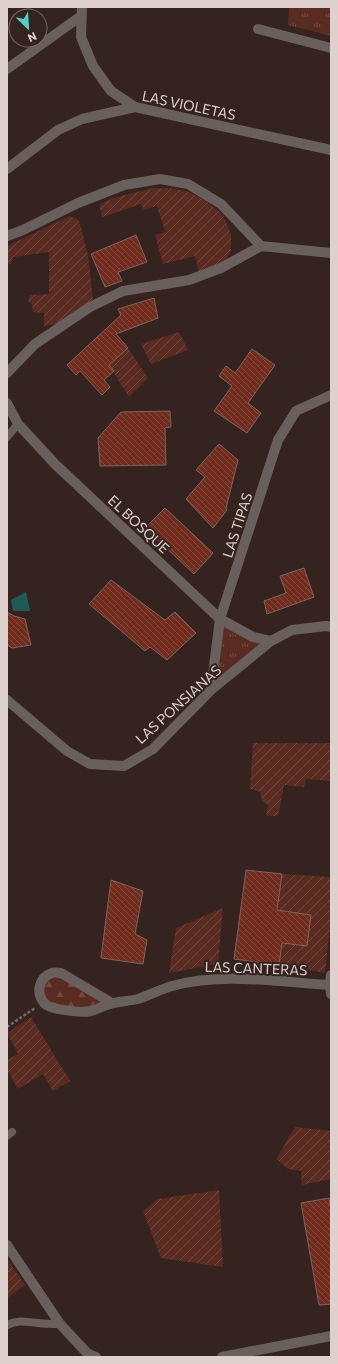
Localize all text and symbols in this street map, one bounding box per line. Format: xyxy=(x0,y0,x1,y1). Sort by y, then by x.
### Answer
north arrow xyxy=(8,8,48,48)
text: N xyxy=(26,30,39,45)
street label: LAS VIOLETAS xyxy=(141,87,237,123)
street label: LAS TIPAS xyxy=(219,490,255,560)
street label: EL BOSQUE xyxy=(105,491,173,557)
street label: LAS PONSIANAS xyxy=(132,661,224,747)
street label: LAS CANTERAS xyxy=(204,958,308,978)

